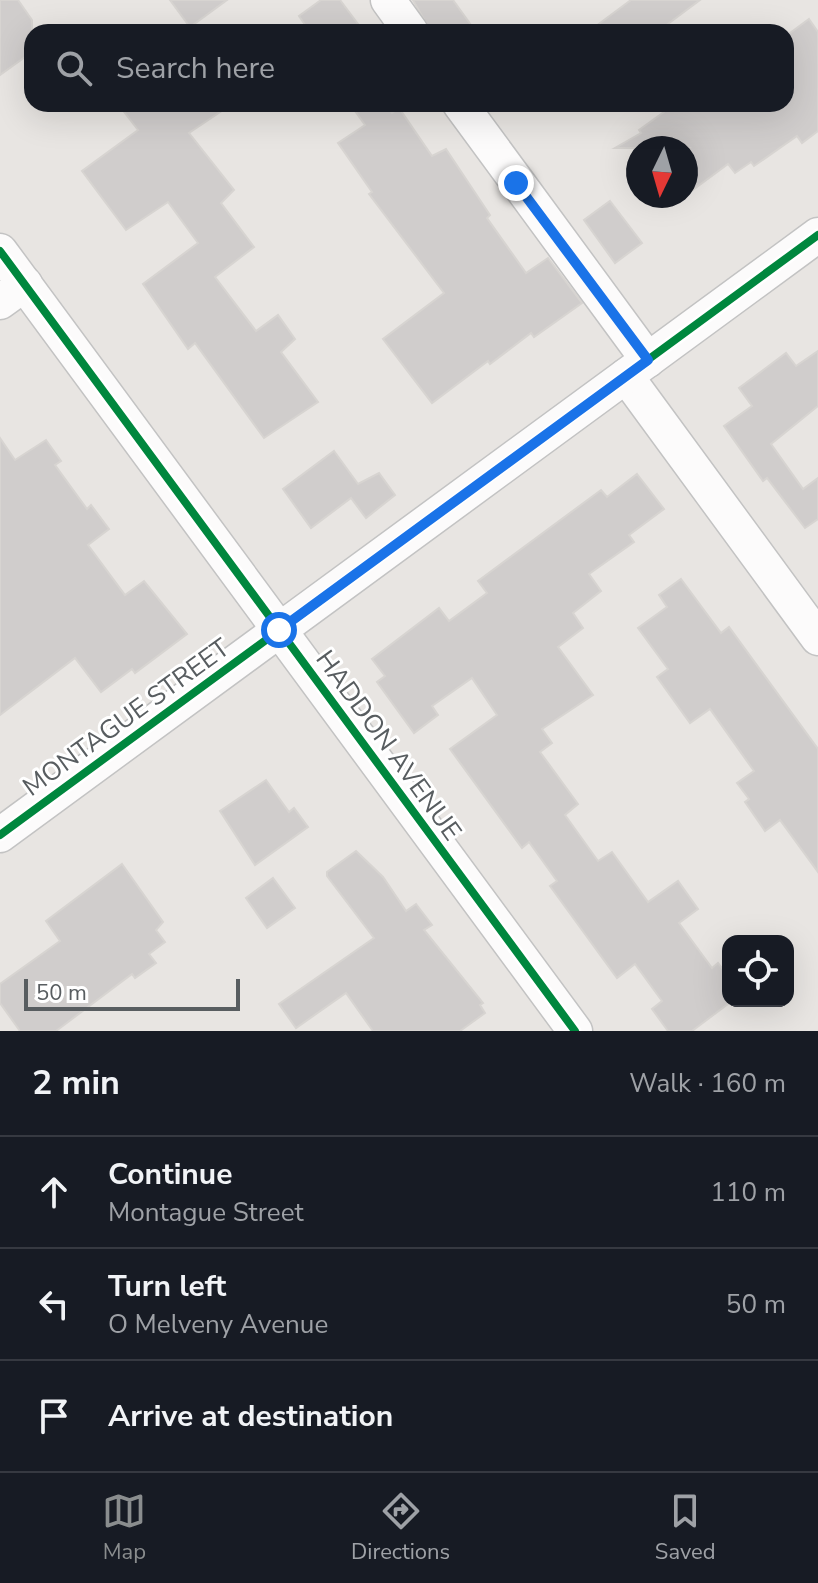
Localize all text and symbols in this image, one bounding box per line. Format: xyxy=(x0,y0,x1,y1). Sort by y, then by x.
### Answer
search box xyxy=(24,24,794,112)
icon: search xyxy=(52,46,96,90)
text: Search here xyxy=(116,48,275,89)
north arrow xyxy=(626,136,698,208)
route end xyxy=(498,165,534,201)
route start xyxy=(261,612,297,648)
street label: MONTAGUE STREET xyxy=(16,630,237,804)
street label: HADDON AVENUE xyxy=(308,643,470,847)
map controls xyxy=(722,935,794,1007)
button: locate xyxy=(722,935,794,1007)
scale bar xyxy=(24,975,240,1011)
text: 50 m xyxy=(36,978,87,1008)
text: 2 min xyxy=(32,1060,120,1106)
text: Walk · 160 m xyxy=(629,1066,786,1101)
text: Continue xyxy=(108,1154,233,1195)
icon: ahead xyxy=(32,1170,76,1214)
text: 110 m xyxy=(710,1175,786,1210)
text: Montague Street xyxy=(108,1195,304,1230)
text: Turn left xyxy=(108,1266,226,1307)
icon: left xyxy=(32,1282,76,1326)
text: 50 m xyxy=(726,1287,786,1322)
text: O Melveny Avenue xyxy=(108,1307,328,1342)
icon: arrive xyxy=(32,1394,76,1438)
text: Arrive at destination xyxy=(108,1396,393,1437)
tab: Map xyxy=(102,1489,146,1567)
tab: Directions xyxy=(351,1489,450,1567)
tab: Saved xyxy=(655,1489,716,1567)

